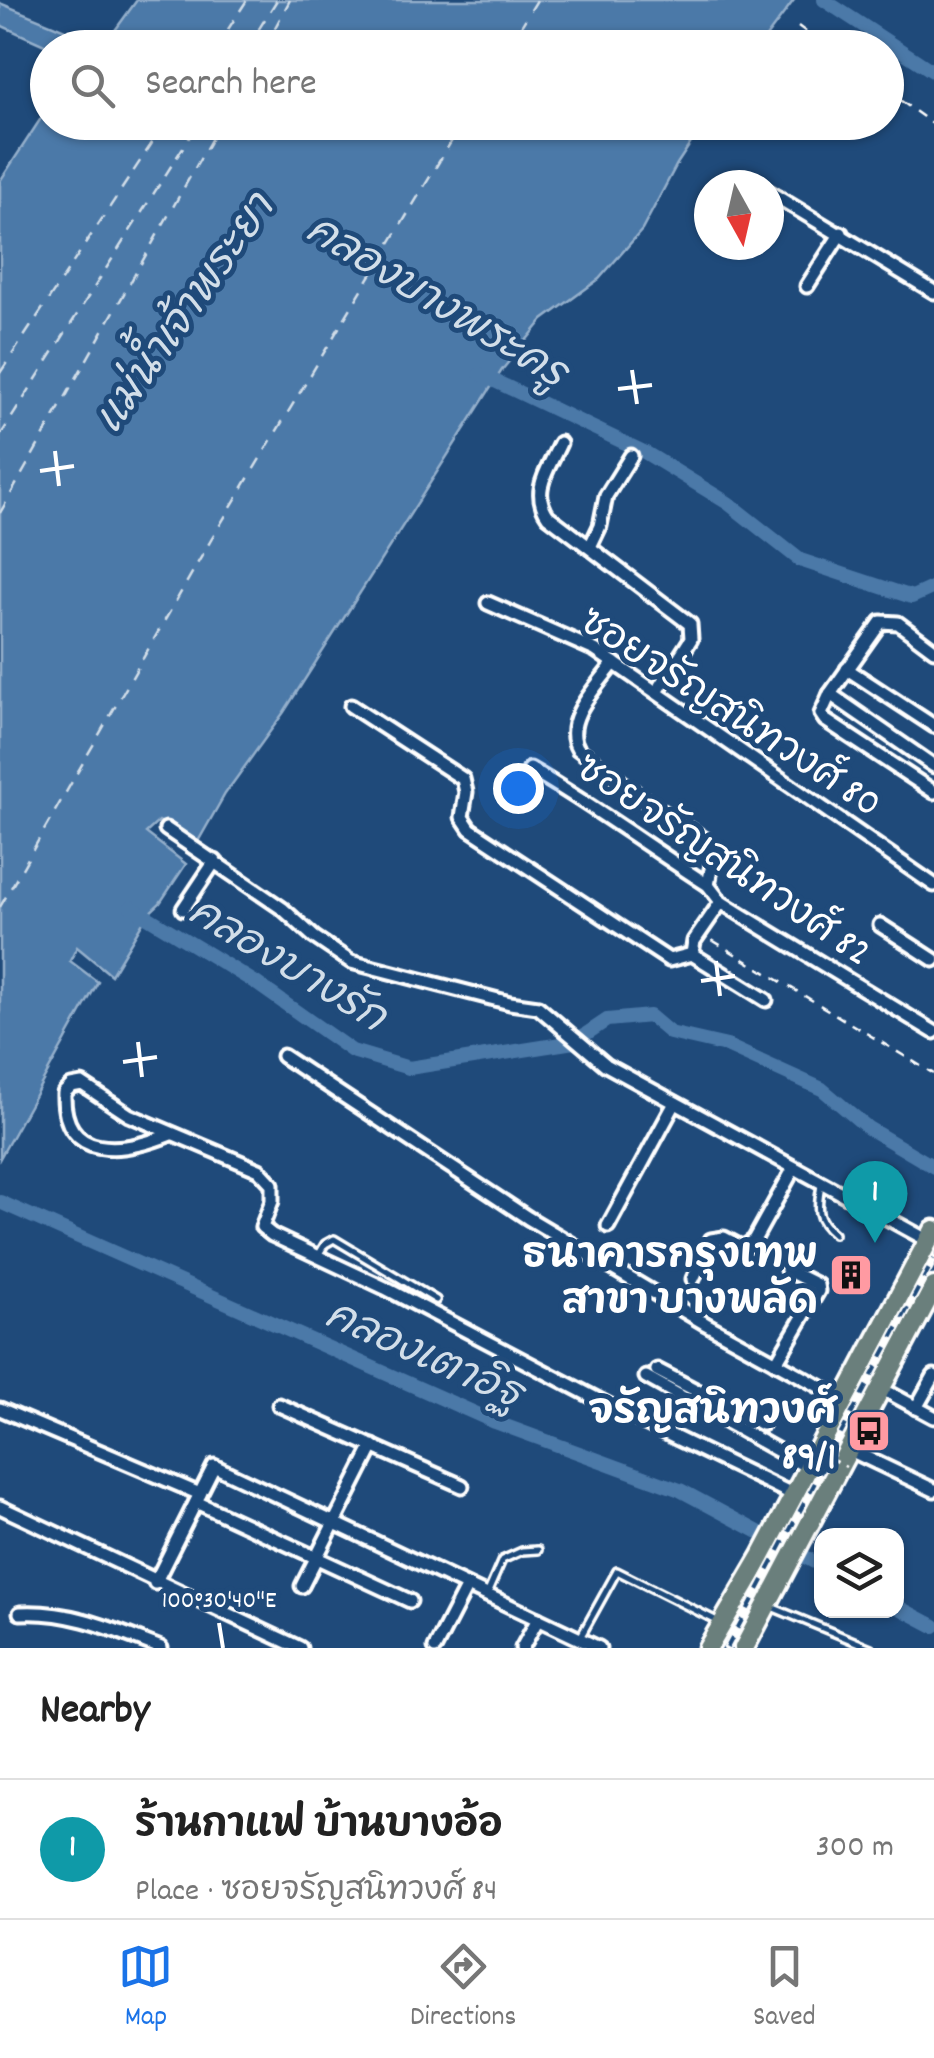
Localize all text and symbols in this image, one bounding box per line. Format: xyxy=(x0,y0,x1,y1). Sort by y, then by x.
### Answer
search box xyxy=(30,30,904,140)
icon: search xyxy=(65,58,120,113)
text: Search here xyxy=(145,58,317,113)
north arrow xyxy=(694,170,784,260)
water label: แม่น้ำเจ้าพระยา xyxy=(71,173,294,448)
water label: คลองบางพระครู xyxy=(293,204,579,408)
street label: ซอยจรัญสนิทวงศ์ 80 xyxy=(566,593,893,835)
street label: ซอยจรัญสนิทวงศ์ 82 xyxy=(562,740,883,984)
your location xyxy=(493,763,544,814)
water label: คลองบางรัก xyxy=(175,886,397,1051)
pin: 1 xyxy=(842,1160,908,1243)
place label: ธนาคารกรุงเทพ สาขา บางพลัด xyxy=(522,1230,818,1333)
building icon: ธนาคารกรุงเทพ สาขา บางพลัด xyxy=(828,1252,874,1298)
water label: คลองเตาอิฐ xyxy=(314,1288,534,1430)
place label: จรัญสนิทวงศ์ 89/1 xyxy=(588,1383,839,1489)
bus stop icon: จรัญสนิทวงศ์ 89/1 xyxy=(846,1408,892,1454)
map controls xyxy=(814,1528,904,1618)
button: layers xyxy=(814,1528,904,1618)
text: 100°30'40"E xyxy=(162,1584,277,1620)
text: Nearby xyxy=(40,1683,150,1743)
text: ร้านกาแฟ บ้านบางอ้อ xyxy=(135,1800,503,1855)
text: 1 xyxy=(69,1826,76,1872)
text: 300 m xyxy=(816,1826,894,1872)
text: Place · ซอยจรัญสนิทวงศ์ 84 xyxy=(135,1870,497,1916)
tab: Map xyxy=(118,1939,173,2039)
tab: Directions xyxy=(410,1939,516,2039)
tab: Saved xyxy=(753,1939,816,2039)

